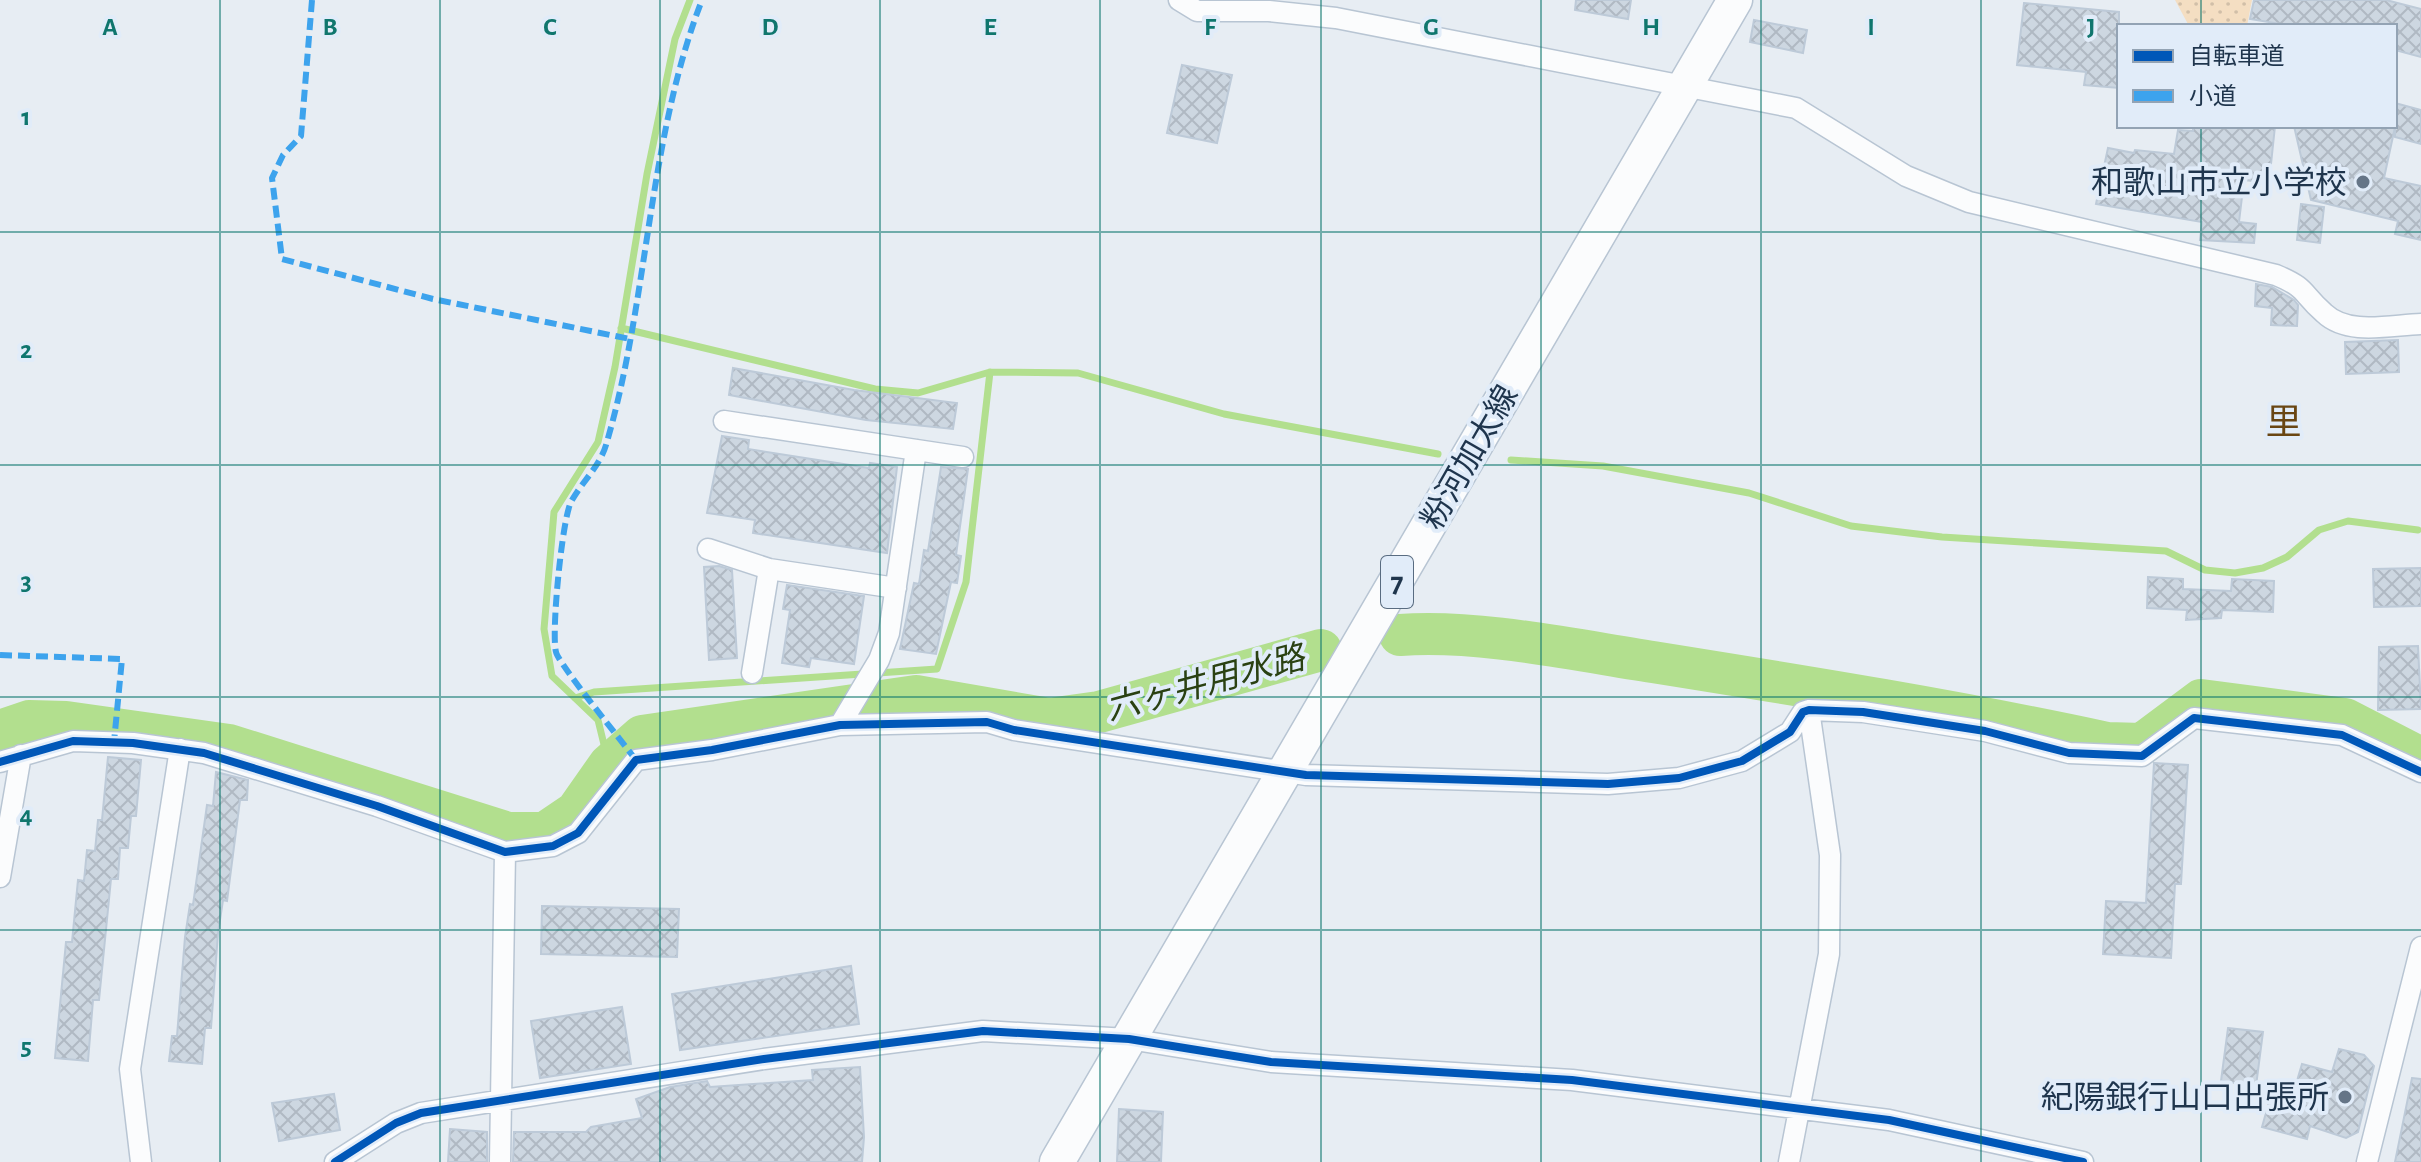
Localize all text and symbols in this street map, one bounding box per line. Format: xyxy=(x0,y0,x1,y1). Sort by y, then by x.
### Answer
text: A xyxy=(102,14,118,40)
text: B xyxy=(322,14,338,40)
text: C xyxy=(543,14,557,40)
text: D xyxy=(761,14,779,40)
text: E xyxy=(983,14,997,40)
text: F xyxy=(1204,14,1217,40)
text: G xyxy=(1423,14,1439,40)
text: H xyxy=(1642,14,1660,40)
text: I xyxy=(1867,14,1875,40)
text: J xyxy=(2087,14,2095,40)
legend xyxy=(2117,24,2397,128)
text: 自転車道 xyxy=(2189,43,2285,69)
text: 小道 xyxy=(2189,83,2237,109)
text: 1 xyxy=(21,104,31,130)
place label: 和歌山市立小学校 xyxy=(2091,165,2347,199)
marker: 和歌山市立小学校 xyxy=(2354,173,2372,191)
text: 2 xyxy=(20,337,32,363)
street label: 粉河加太線 xyxy=(1414,379,1524,535)
district label: 里 xyxy=(2266,405,2302,441)
road number: 7 xyxy=(1381,556,1413,608)
text: 3 xyxy=(20,569,32,595)
water label: 六ヶ井用水路 xyxy=(1102,638,1311,727)
text: 4 xyxy=(19,802,33,828)
text: 5 xyxy=(20,1034,32,1060)
place label: 紀陽銀行山口出張所 xyxy=(2041,1081,2329,1114)
marker: 紀陽銀行山口出張所 xyxy=(2336,1088,2354,1106)

